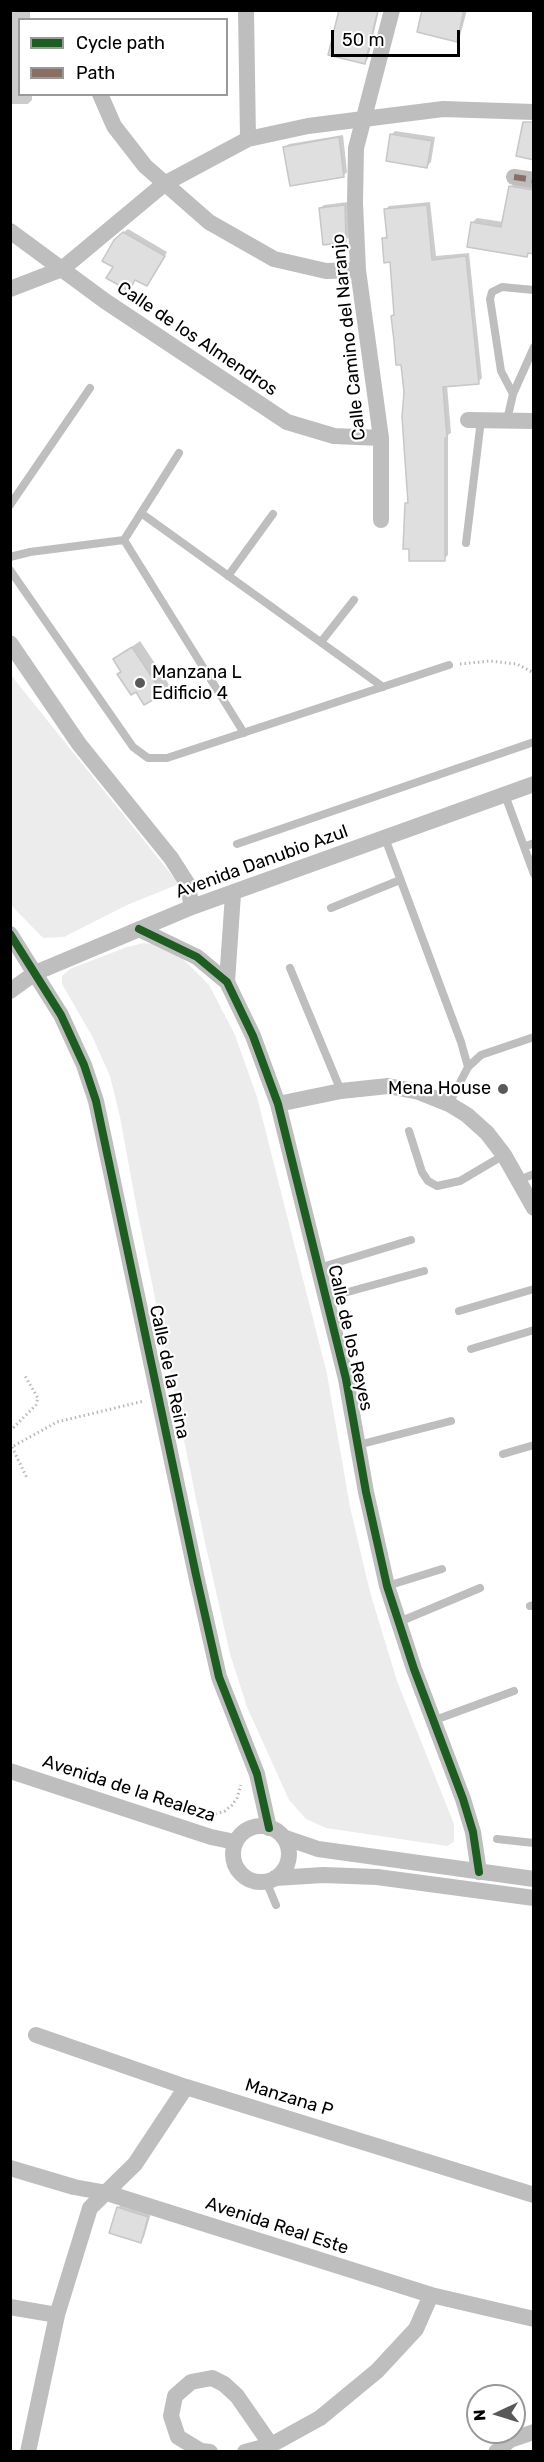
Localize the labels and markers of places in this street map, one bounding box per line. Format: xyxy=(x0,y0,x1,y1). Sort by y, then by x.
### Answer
place label: Manzana L Edificio 4 xyxy=(152,662,242,704)
marker: Manzana L Edificio 4 xyxy=(133,676,147,690)
place label: Mena House xyxy=(388,1078,491,1100)
marker: Mena House xyxy=(496,1082,510,1096)

